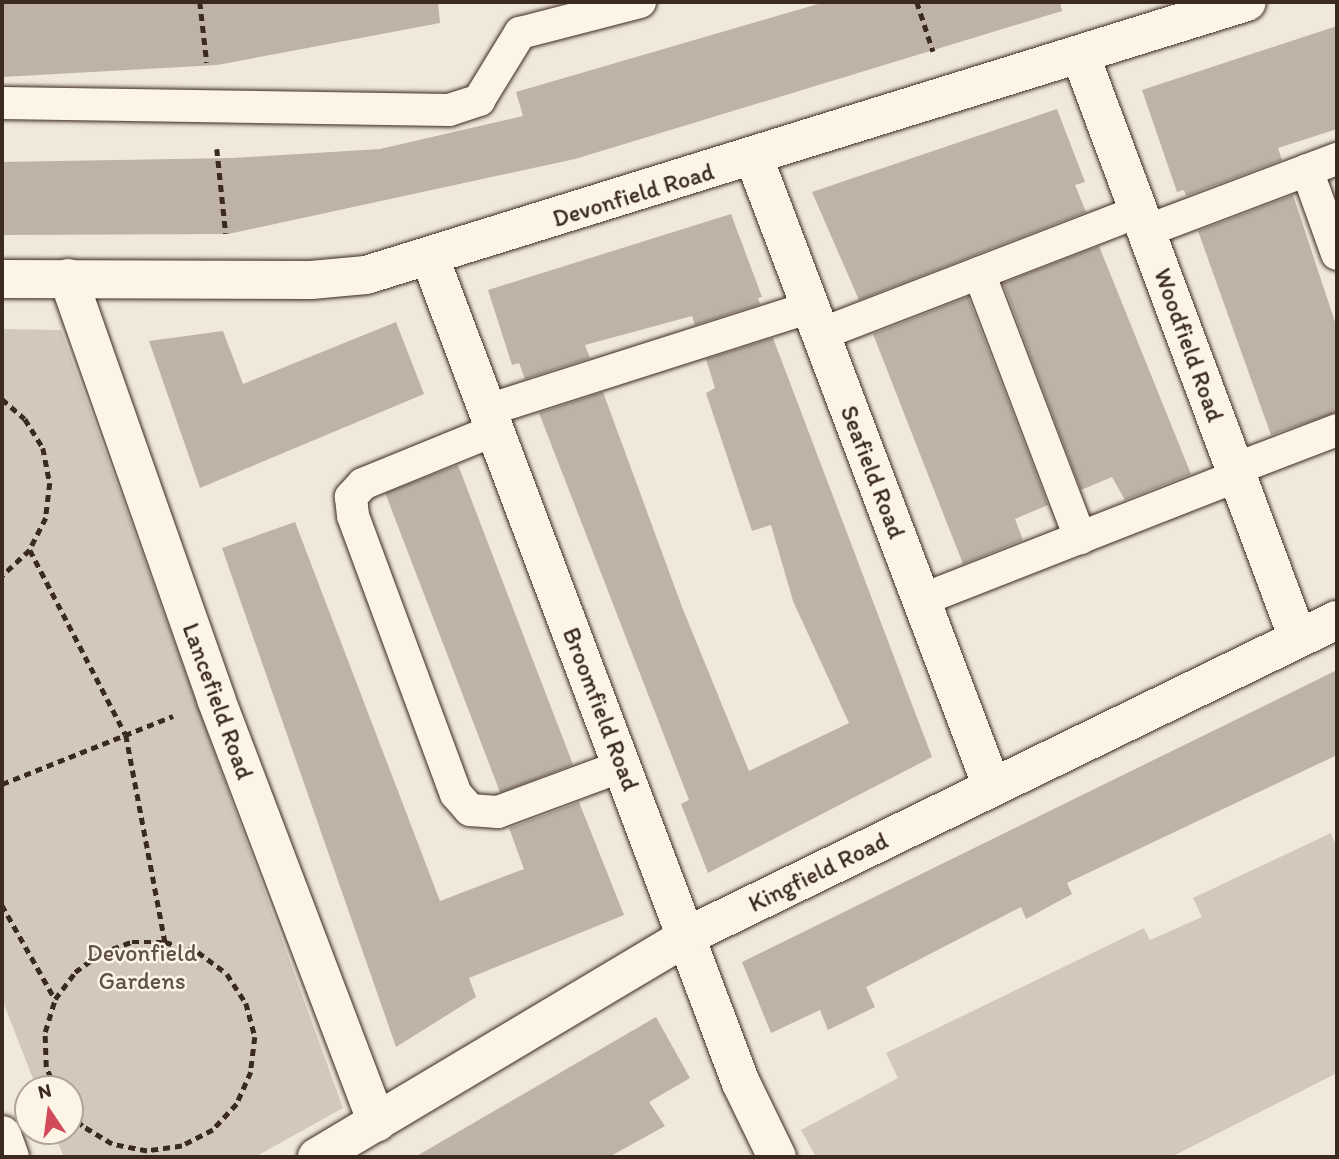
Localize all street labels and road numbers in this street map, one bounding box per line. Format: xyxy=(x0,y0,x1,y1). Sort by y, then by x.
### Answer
street label: Devonfield Road xyxy=(549,157,717,233)
street label: Woodfield Road xyxy=(1148,264,1230,426)
street label: Seafield Road xyxy=(834,401,912,543)
street label: Lancefield Road xyxy=(176,619,260,783)
street label: Broomfield Road xyxy=(557,623,645,795)
street label: Kingfield Road xyxy=(744,826,892,918)

